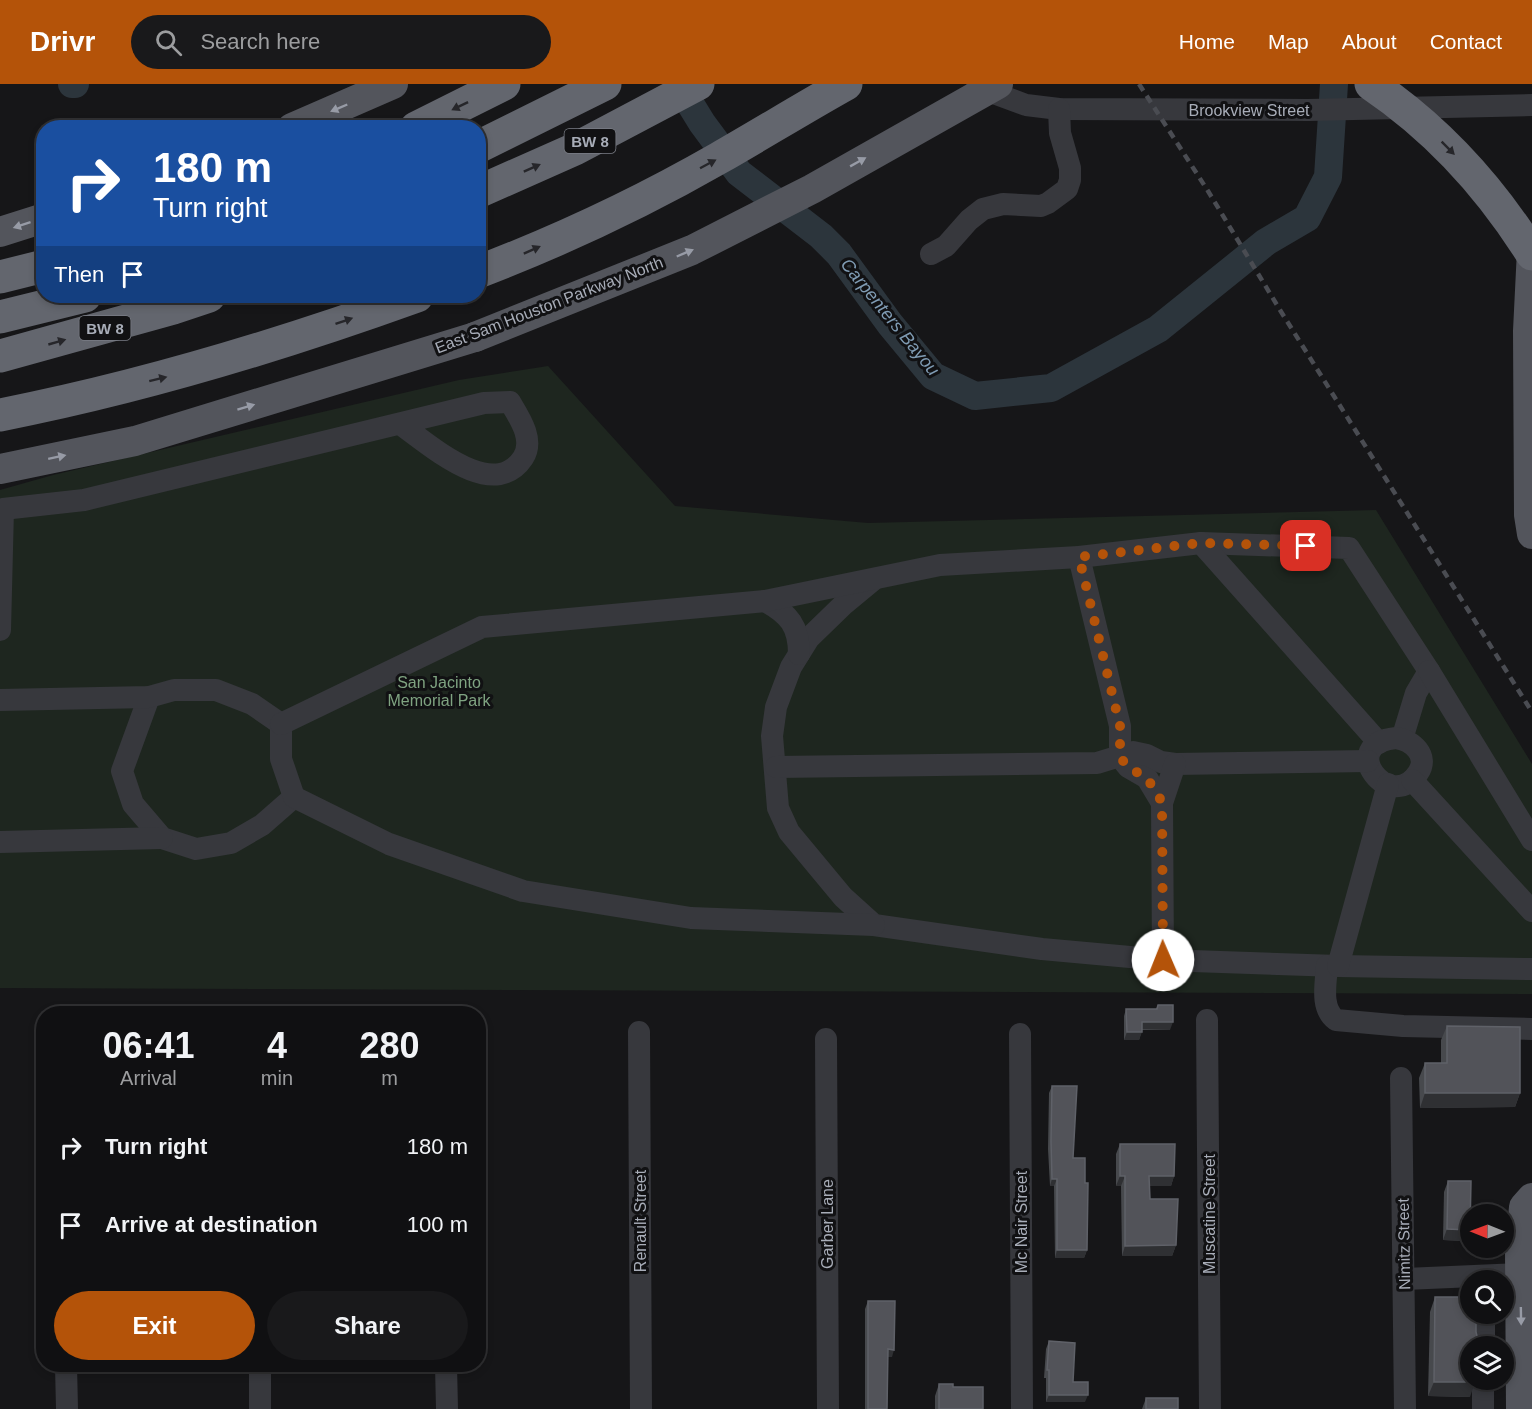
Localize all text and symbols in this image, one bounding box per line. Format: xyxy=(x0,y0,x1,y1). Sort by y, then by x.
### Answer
search box xyxy=(131,15,551,69)
text: Drivr xyxy=(30,26,95,57)
icon: search xyxy=(152,26,185,59)
text: Search here xyxy=(200,29,320,54)
text: Home xyxy=(1179,30,1235,53)
text: Map xyxy=(1268,30,1309,53)
text: About xyxy=(1342,30,1397,53)
text: Contact xyxy=(1430,30,1502,53)
one-way arrow xyxy=(451,101,469,111)
street label: Brookview Street xyxy=(1189,102,1310,119)
one-way arrow xyxy=(330,104,348,113)
road number: BW 8 xyxy=(564,129,616,153)
one-way arrow xyxy=(1440,140,1454,154)
icon: right xyxy=(54,144,132,222)
text: 180 m xyxy=(153,144,272,191)
one-way arrow xyxy=(850,157,866,168)
one-way arrow xyxy=(699,160,716,169)
one-way arrow xyxy=(523,163,541,172)
text: Turn right xyxy=(153,193,268,223)
one-way arrow xyxy=(13,221,31,230)
one-way arrow xyxy=(524,245,542,255)
one-way arrow xyxy=(677,248,695,258)
street label: East Sam Houston Parkway North xyxy=(433,254,665,356)
water label: Carpenters Bayou xyxy=(837,254,943,380)
icon: arrive xyxy=(116,258,149,291)
text: Then xyxy=(54,262,104,287)
road number: BW 8 xyxy=(80,316,130,340)
one-way arrow xyxy=(335,316,353,326)
one-way arrow xyxy=(48,337,66,346)
one-way arrow xyxy=(149,373,167,383)
one-way arrow xyxy=(237,402,255,411)
one-way arrow xyxy=(48,452,67,461)
pin xyxy=(1280,520,1331,571)
icon: arrive xyxy=(1289,529,1322,562)
park label: San Jacinto Memorial Park xyxy=(387,674,492,709)
position arrow xyxy=(1131,928,1195,992)
text: 06:41 xyxy=(102,1025,194,1066)
text: 4 xyxy=(267,1025,287,1066)
text: 280 xyxy=(359,1025,420,1066)
text: Arrival xyxy=(120,1067,177,1089)
text: min xyxy=(261,1067,293,1089)
text: m xyxy=(381,1067,398,1089)
icon: right xyxy=(54,1131,87,1164)
text: Turn right xyxy=(105,1134,207,1159)
text: 180 m xyxy=(407,1134,468,1159)
street label: Muscatine Street xyxy=(1201,1153,1218,1274)
street label: Renault Street xyxy=(632,1169,649,1272)
street label: Mc Nair Street xyxy=(1013,1170,1030,1273)
street label: Garber Lane xyxy=(819,1179,836,1269)
street label: Nimitz Street xyxy=(1395,1198,1413,1290)
north arrow xyxy=(1460,1204,1514,1258)
map controls xyxy=(1460,1204,1514,1390)
icon: arrive xyxy=(54,1209,87,1242)
text: Arrive at destination xyxy=(105,1212,318,1237)
text: 100 m xyxy=(407,1212,468,1237)
button: search xyxy=(1460,1270,1514,1324)
button: Exit xyxy=(54,1291,255,1360)
button: Share xyxy=(267,1291,468,1360)
one-way arrow xyxy=(1516,1307,1525,1326)
button: layers xyxy=(1460,1336,1514,1390)

